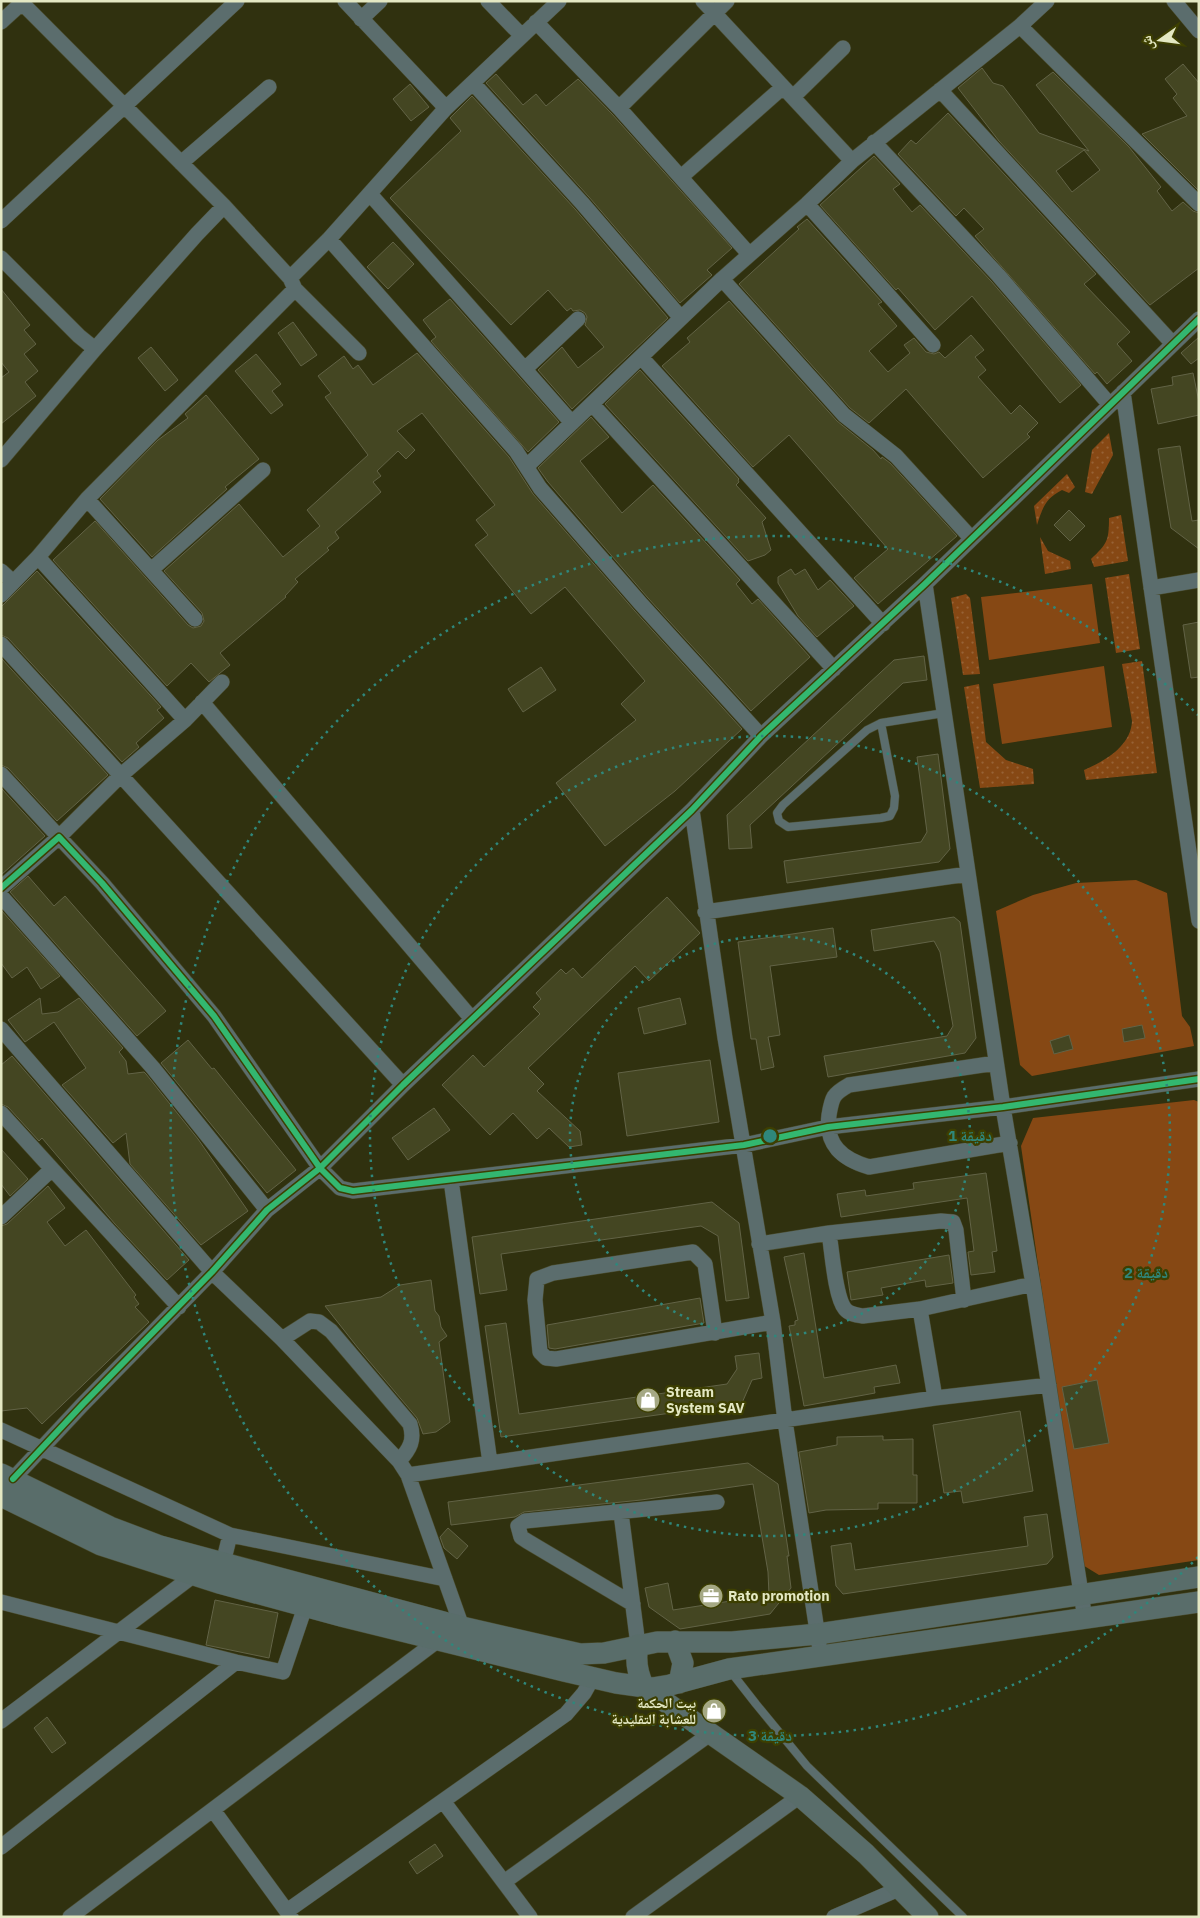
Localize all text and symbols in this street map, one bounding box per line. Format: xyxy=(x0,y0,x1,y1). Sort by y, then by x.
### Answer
north arrow xyxy=(1135,15,1185,65)
text: ش xyxy=(1137,34,1158,53)
text: 1 دقيقة xyxy=(948,1126,992,1145)
centre of rings xyxy=(761,1127,779,1145)
text: 2 دقيقة xyxy=(1124,1263,1168,1282)
place label: Stream System SAV xyxy=(666,1383,745,1417)
shop icon: Stream System SAV xyxy=(635,1387,661,1413)
office icon: Rato promotion xyxy=(698,1583,724,1609)
place label: Rato promotion xyxy=(728,1587,830,1605)
place label: بيت الحكمة للعشابة التقليدية xyxy=(611,1694,696,1728)
shop icon: بيت الحكمة للعشابة التقليدية xyxy=(701,1698,727,1724)
text: 3 دقيقة xyxy=(748,1726,792,1745)

